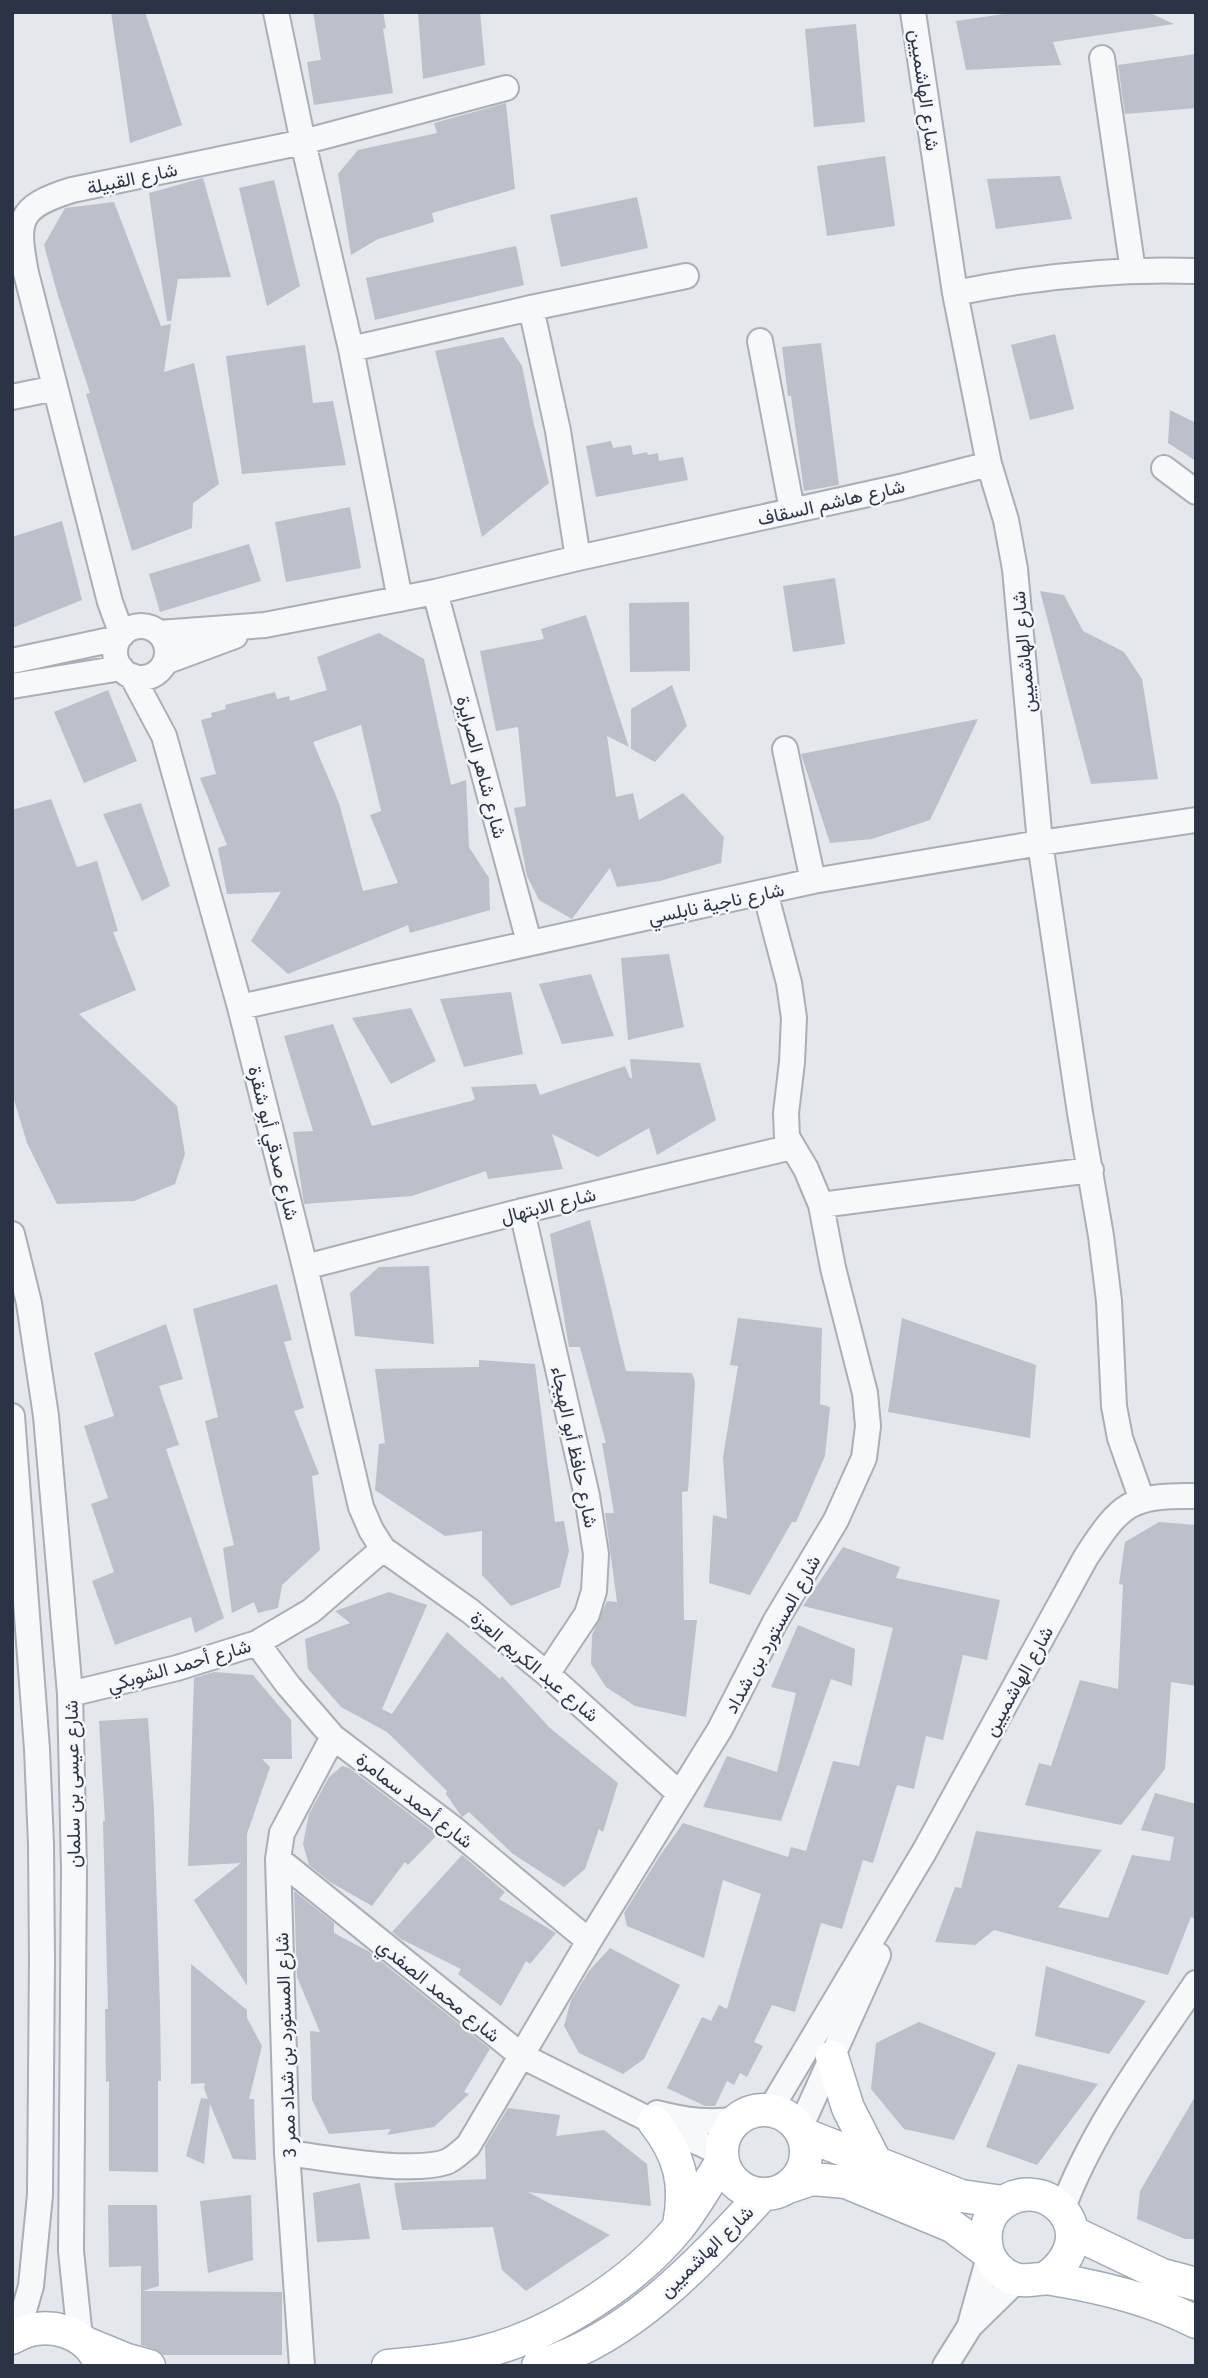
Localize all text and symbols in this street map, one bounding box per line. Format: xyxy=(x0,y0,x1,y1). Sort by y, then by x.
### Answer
street label: شارع الهاشميين xyxy=(904,28,944,152)
street label: شارع القبيلة xyxy=(85,158,180,200)
street label: شارع هاشم السقاف xyxy=(755,474,907,532)
street label: شارع الهاشميين xyxy=(1007,590,1041,714)
street label: شارع شاهر الصرايرة xyxy=(450,693,512,841)
street label: شارع ناجية نابلسي xyxy=(646,878,787,933)
street label: شارع صدقي أبو شقرة xyxy=(239,1064,304,1224)
street label: شارع الابتهال xyxy=(498,1183,598,1229)
street label: شارع حافظ أبو الهيجاء xyxy=(545,1364,603,1530)
street label: شارع المستورد بن شداد xyxy=(719,1551,826,1718)
street label: شارع عبد الكريم العزة xyxy=(465,1606,603,1727)
street label: شارع الهاشميين xyxy=(979,1622,1059,1741)
street label: شارع أحمد الشوبكي xyxy=(105,1634,255,1701)
street label: شارع عيسى بن سلمان xyxy=(60,1700,86,1868)
street label: شارع أحمد سمامرة xyxy=(351,1748,478,1854)
street label: شارع المستورد بن شداد ممر 3 xyxy=(270,1932,302,2158)
street label: شارع محمد الصفدي xyxy=(370,1934,505,2050)
street label: شارع الهاشميين xyxy=(654,2201,759,2303)

